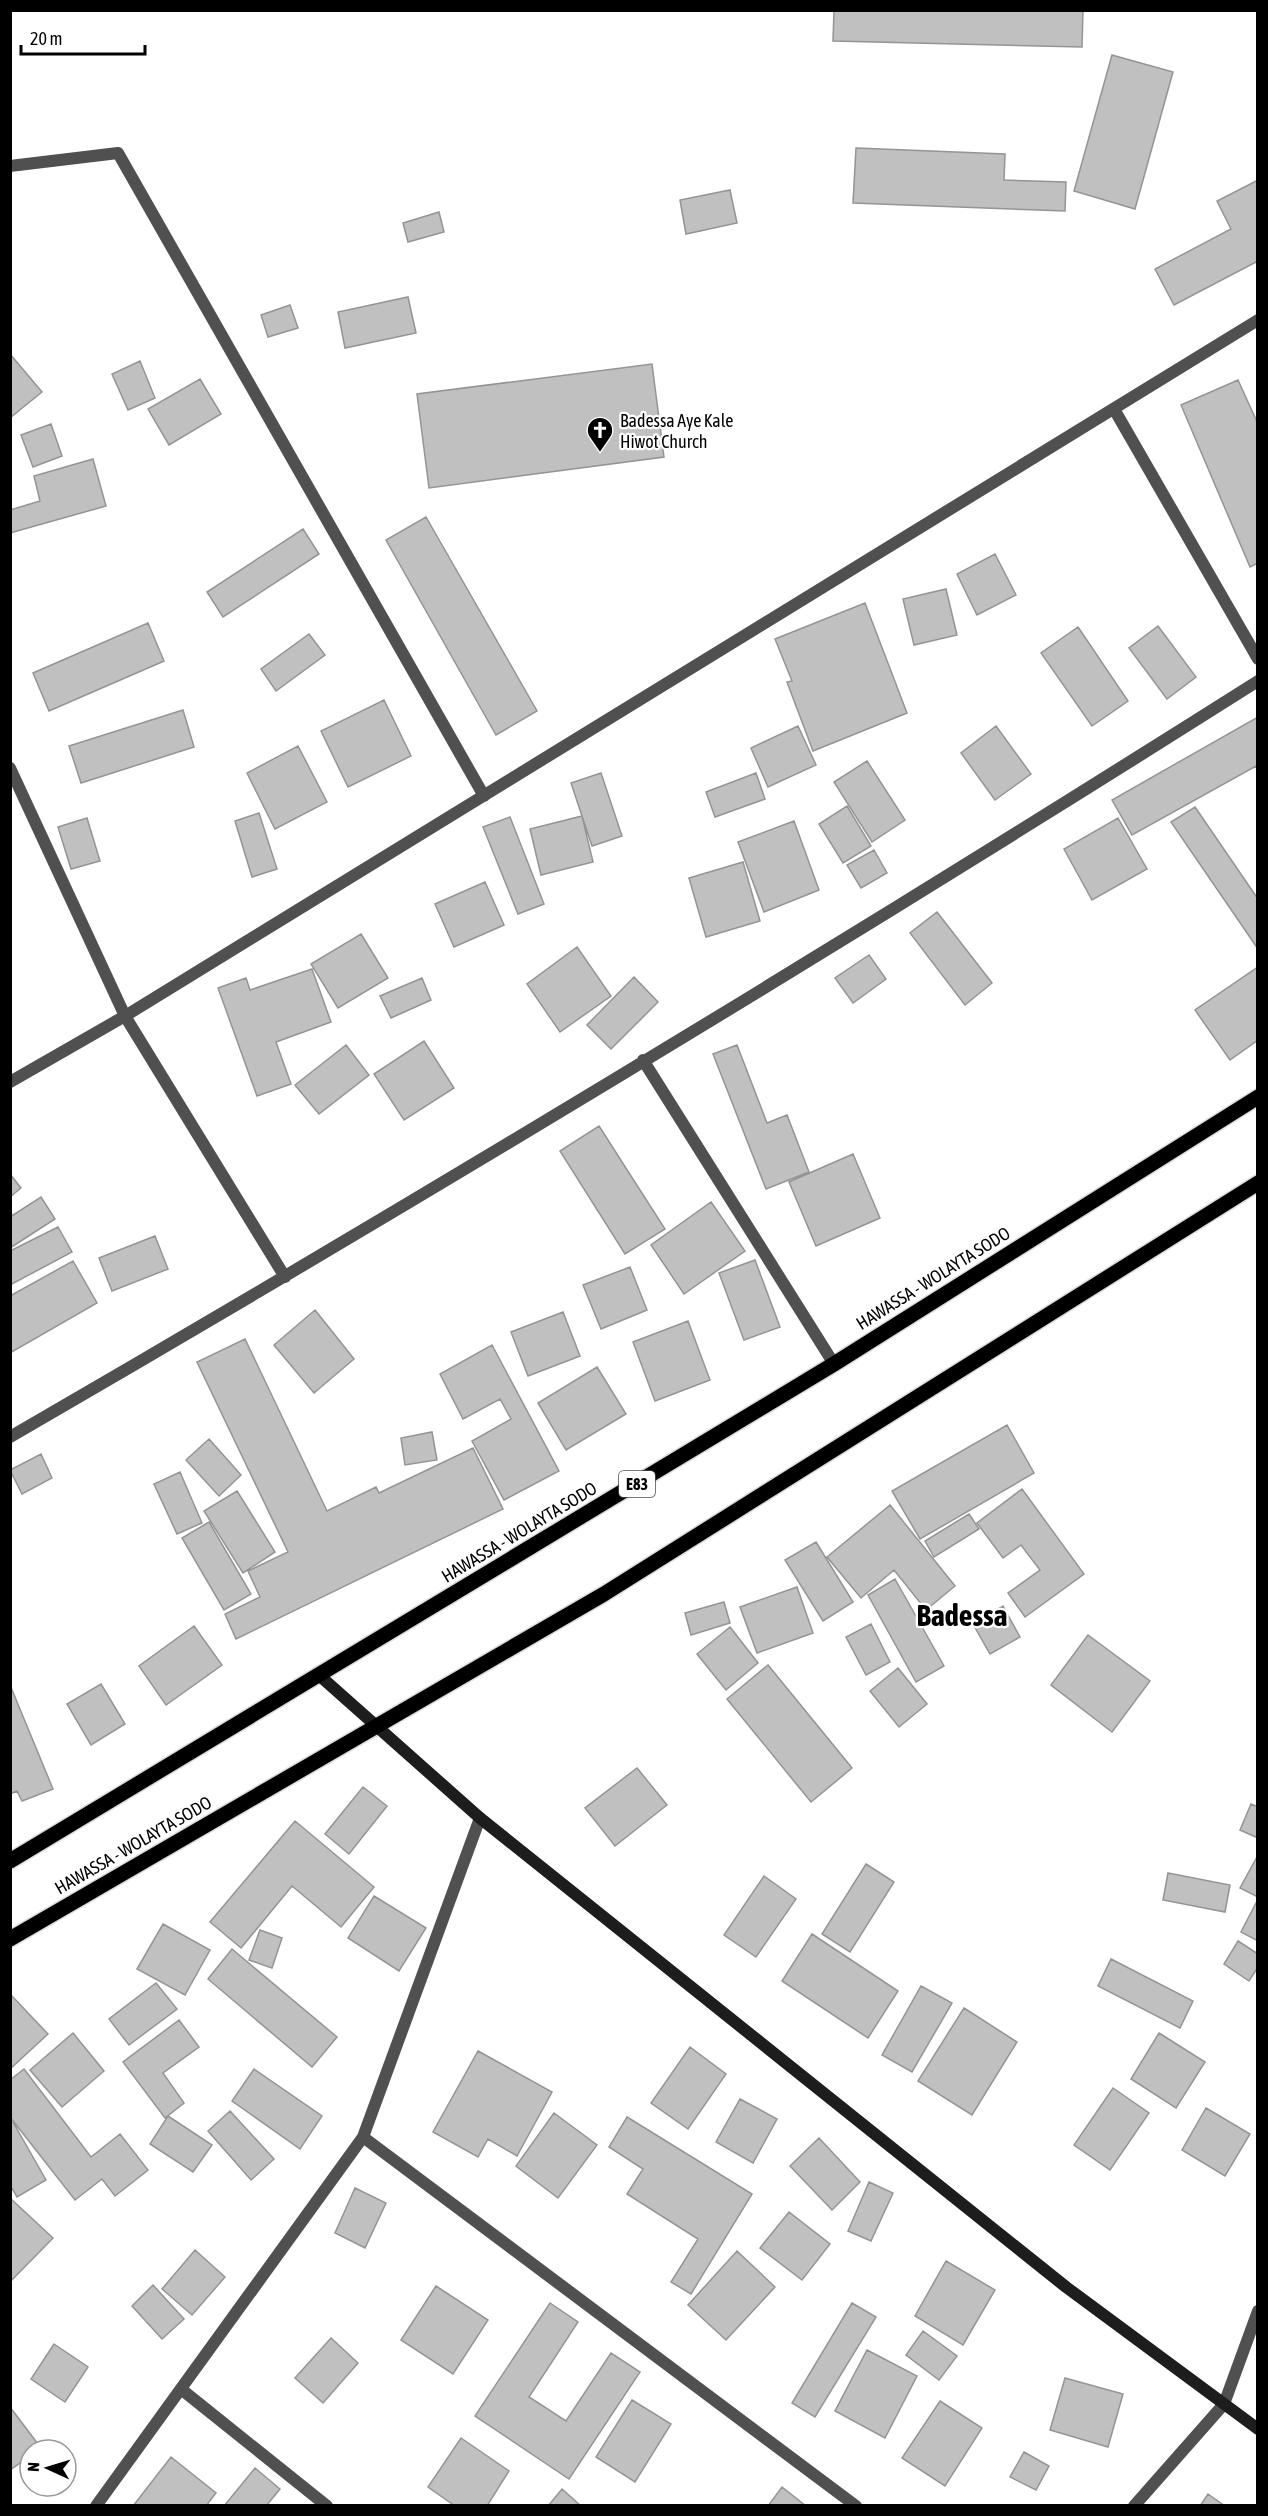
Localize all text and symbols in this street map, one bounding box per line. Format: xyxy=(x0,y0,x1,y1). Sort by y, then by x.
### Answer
scale bar xyxy=(21,18,146,56)
text: 20 m xyxy=(30,28,62,49)
place label: Badessa Aye Kale Hiwot Church xyxy=(620,410,733,452)
church icon: Badessa Aye Kale Hiwot Church xyxy=(585,415,615,453)
street label: HAWASSA - WOLAYTA SODO xyxy=(852,1222,1014,1334)
road number: E83 xyxy=(619,1471,655,1497)
street label: HAWASSA - WOLAYTA SODO xyxy=(438,1477,600,1587)
district label: Badessa xyxy=(916,1598,1008,1632)
street label: HAWASSA - WOLAYTA SODO xyxy=(51,1792,215,1898)
north arrow xyxy=(18,2438,78,2498)
text: N xyxy=(24,2462,42,2472)

